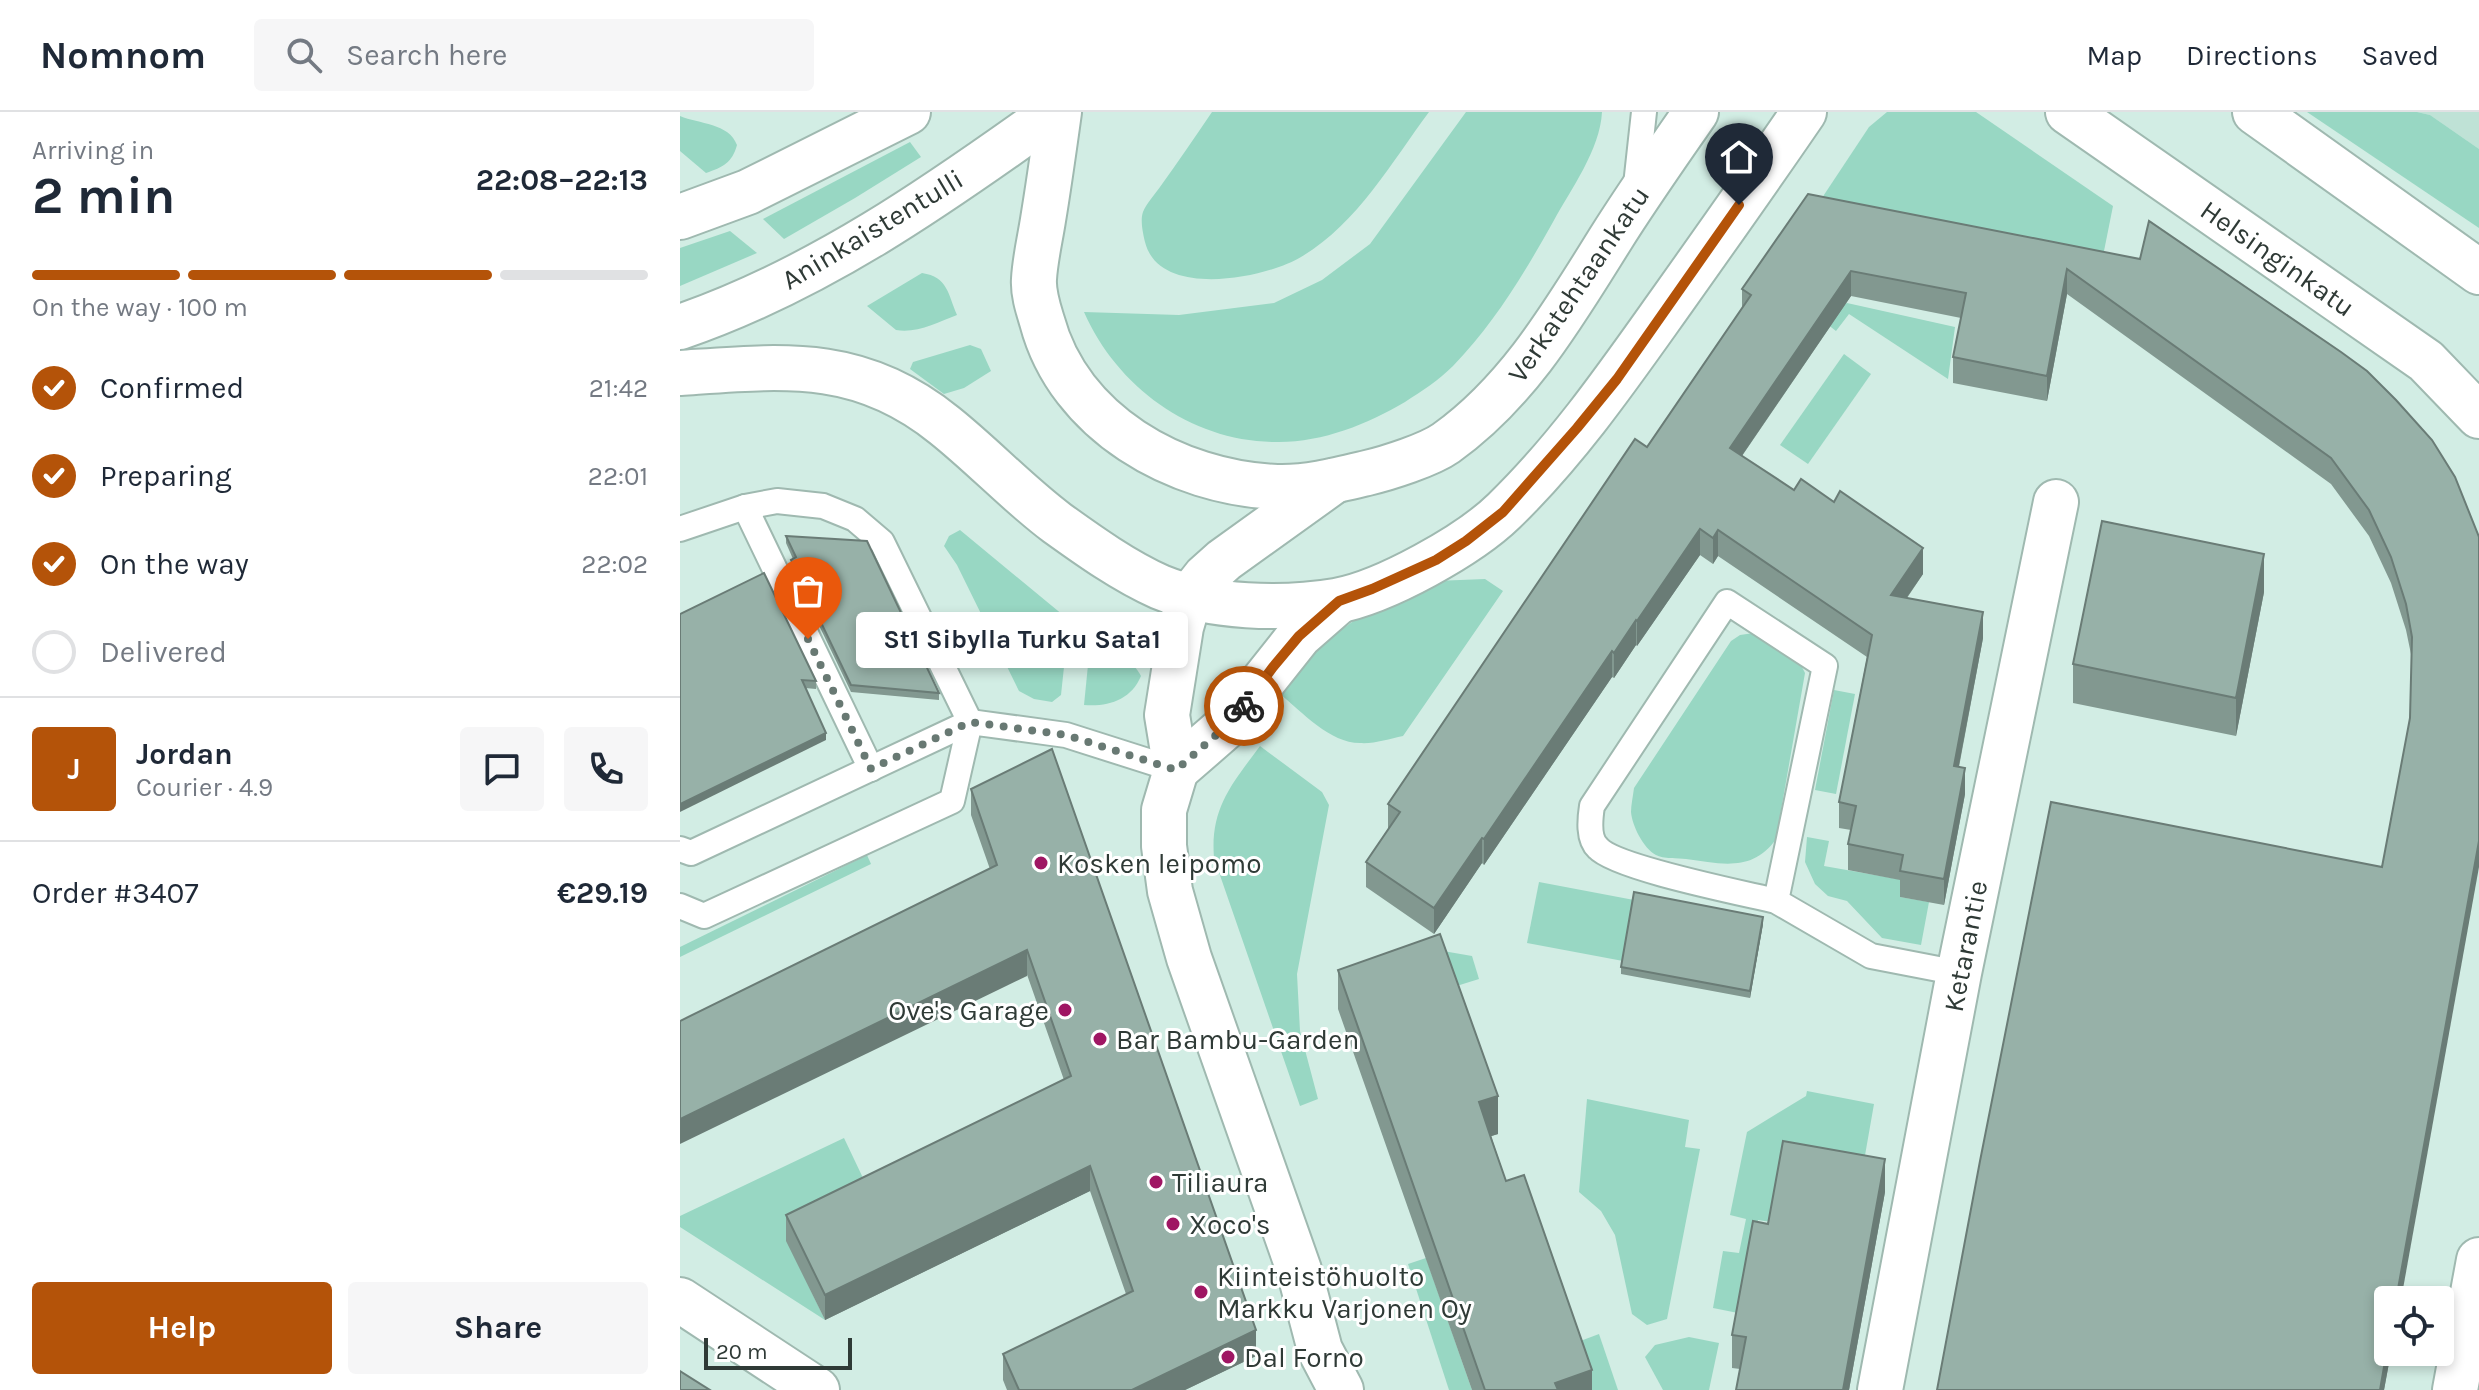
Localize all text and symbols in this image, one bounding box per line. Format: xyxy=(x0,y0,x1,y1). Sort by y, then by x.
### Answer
search box xyxy=(254,19,814,91)
text: Nomnom xyxy=(40,33,206,78)
icon: search xyxy=(282,33,326,77)
text: Search here xyxy=(346,37,507,73)
text: Map xyxy=(2087,39,2142,72)
text: Directions xyxy=(2186,39,2318,72)
text: Saved xyxy=(2362,39,2439,72)
pin xyxy=(1705,123,1773,205)
text: Arriving in xyxy=(32,135,154,166)
icon: home xyxy=(1717,135,1761,179)
text: 22:08–22:13 xyxy=(476,162,648,198)
street label: Aninkaistentulli xyxy=(776,162,969,297)
text: 2 min xyxy=(32,165,175,226)
street label: Verkatehtaankatu xyxy=(1501,180,1656,389)
street label: Helsinginkatu xyxy=(2194,193,2361,324)
text: On the way · 100 m xyxy=(32,292,248,323)
icon: check xyxy=(32,366,76,410)
text: Confirmed xyxy=(100,370,244,406)
text: 21:42 xyxy=(589,373,648,404)
icon: check xyxy=(32,454,76,498)
text: Preparing xyxy=(100,458,232,494)
text: 22:01 xyxy=(588,461,648,492)
icon: check xyxy=(32,542,76,586)
text: On the way xyxy=(100,546,249,582)
text: 22:02 xyxy=(581,549,648,580)
pin xyxy=(774,557,842,639)
icon: bag xyxy=(786,569,830,613)
callout: St1 Sibylla Turku Sata1 xyxy=(856,611,1188,667)
text: St1 Sibylla Turku Sata1 xyxy=(883,624,1161,655)
text: Delivered xyxy=(100,634,227,670)
courier xyxy=(1204,666,1284,746)
icon: bike xyxy=(1222,684,1266,728)
button: chat xyxy=(460,727,544,811)
button: phone xyxy=(564,727,648,811)
text: Jordan xyxy=(136,736,233,772)
text: J xyxy=(67,751,81,787)
text: Courier · 4.9 xyxy=(136,772,273,803)
place label: Kosken leipomo xyxy=(1057,847,1261,880)
marker: Kosken leipomo xyxy=(1032,854,1050,872)
text: Order #3407 xyxy=(32,875,199,911)
text: €29.19 xyxy=(557,875,648,911)
street label: Ketarantie xyxy=(1937,878,1994,1015)
place label: Ove's Garage xyxy=(888,994,1049,1027)
marker: Ove's Garage xyxy=(1056,1001,1074,1019)
place label: Bar Bambu-Garden xyxy=(1116,1023,1359,1056)
marker: Bar Bambu-Garden xyxy=(1091,1030,1109,1048)
place label: Tiliaura xyxy=(1172,1166,1268,1199)
marker: Tiliaura xyxy=(1147,1173,1165,1191)
place label: Xoco's xyxy=(1189,1208,1271,1241)
marker: Xoco's xyxy=(1164,1215,1182,1233)
place label: Kiinteistöhuolto Markku Varjonen Oy xyxy=(1217,1260,1472,1325)
button: Help xyxy=(32,1282,332,1374)
button: Share xyxy=(348,1282,648,1374)
marker: Kiinteistöhuolto Markku Varjonen Oy xyxy=(1192,1283,1210,1301)
map controls xyxy=(2374,1286,2454,1366)
button: locate xyxy=(2374,1286,2454,1366)
scale bar xyxy=(704,1334,852,1370)
text: 20 m xyxy=(716,1339,768,1365)
place label: Dal Forno xyxy=(1244,1341,1364,1374)
marker: Dal Forno xyxy=(1219,1348,1237,1366)

